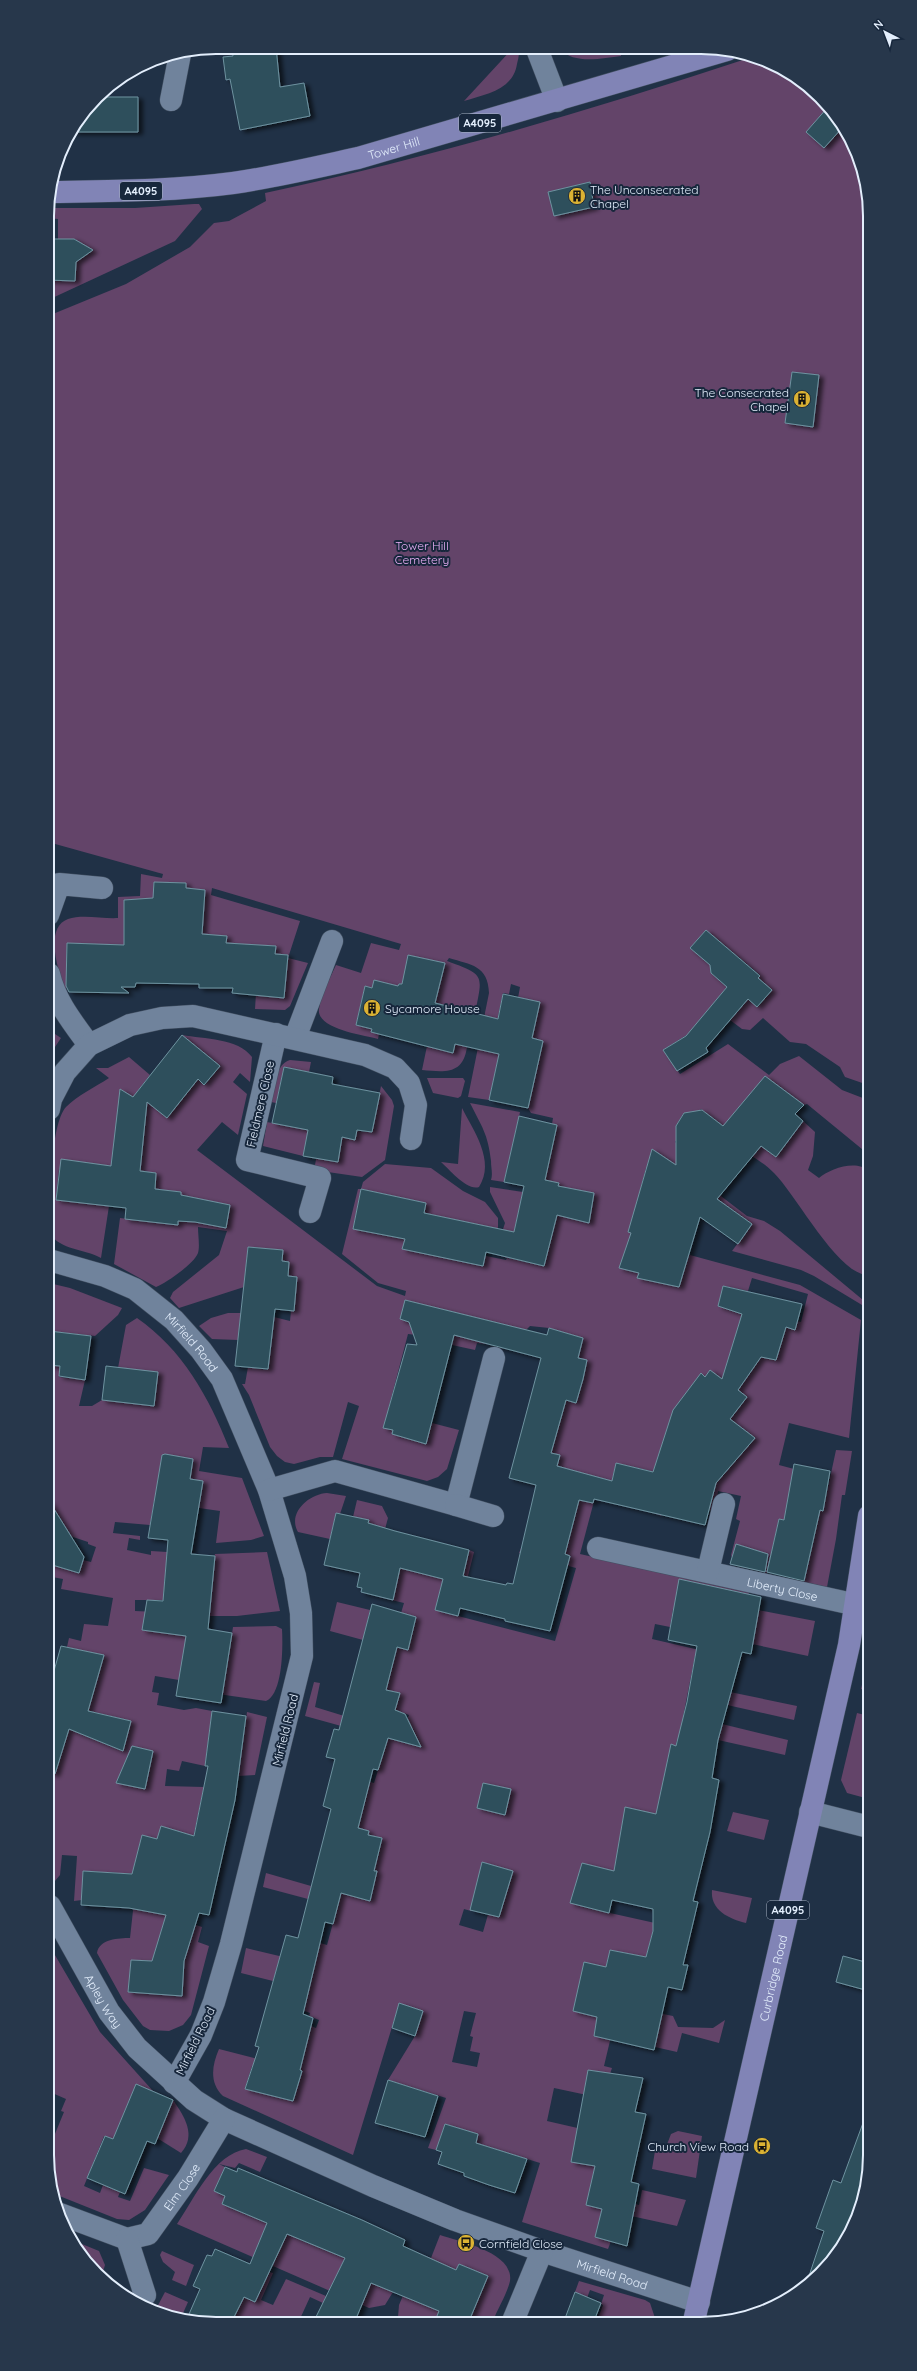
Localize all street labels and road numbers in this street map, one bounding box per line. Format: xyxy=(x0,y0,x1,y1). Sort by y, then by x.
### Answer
road number: A4095 xyxy=(459,114,501,132)
street label: Tower Hill xyxy=(366,133,421,162)
road number: A4095 xyxy=(120,182,162,200)
street label: Fieldmere Close xyxy=(243,1059,277,1149)
street label: Mirfield Road xyxy=(163,1309,222,1374)
street label: Liberty Close xyxy=(746,1574,820,1604)
street label: Mirfield Road xyxy=(269,1692,301,1768)
road number: A4095 xyxy=(767,1901,809,1919)
street label: Curbridge Road xyxy=(756,1933,790,2023)
street label: Apley Way xyxy=(82,1971,126,2031)
street label: Mirfield Road xyxy=(172,2005,218,2077)
street label: Elm Close xyxy=(160,2160,203,2213)
street label: Mirfield Road xyxy=(575,2255,650,2292)

